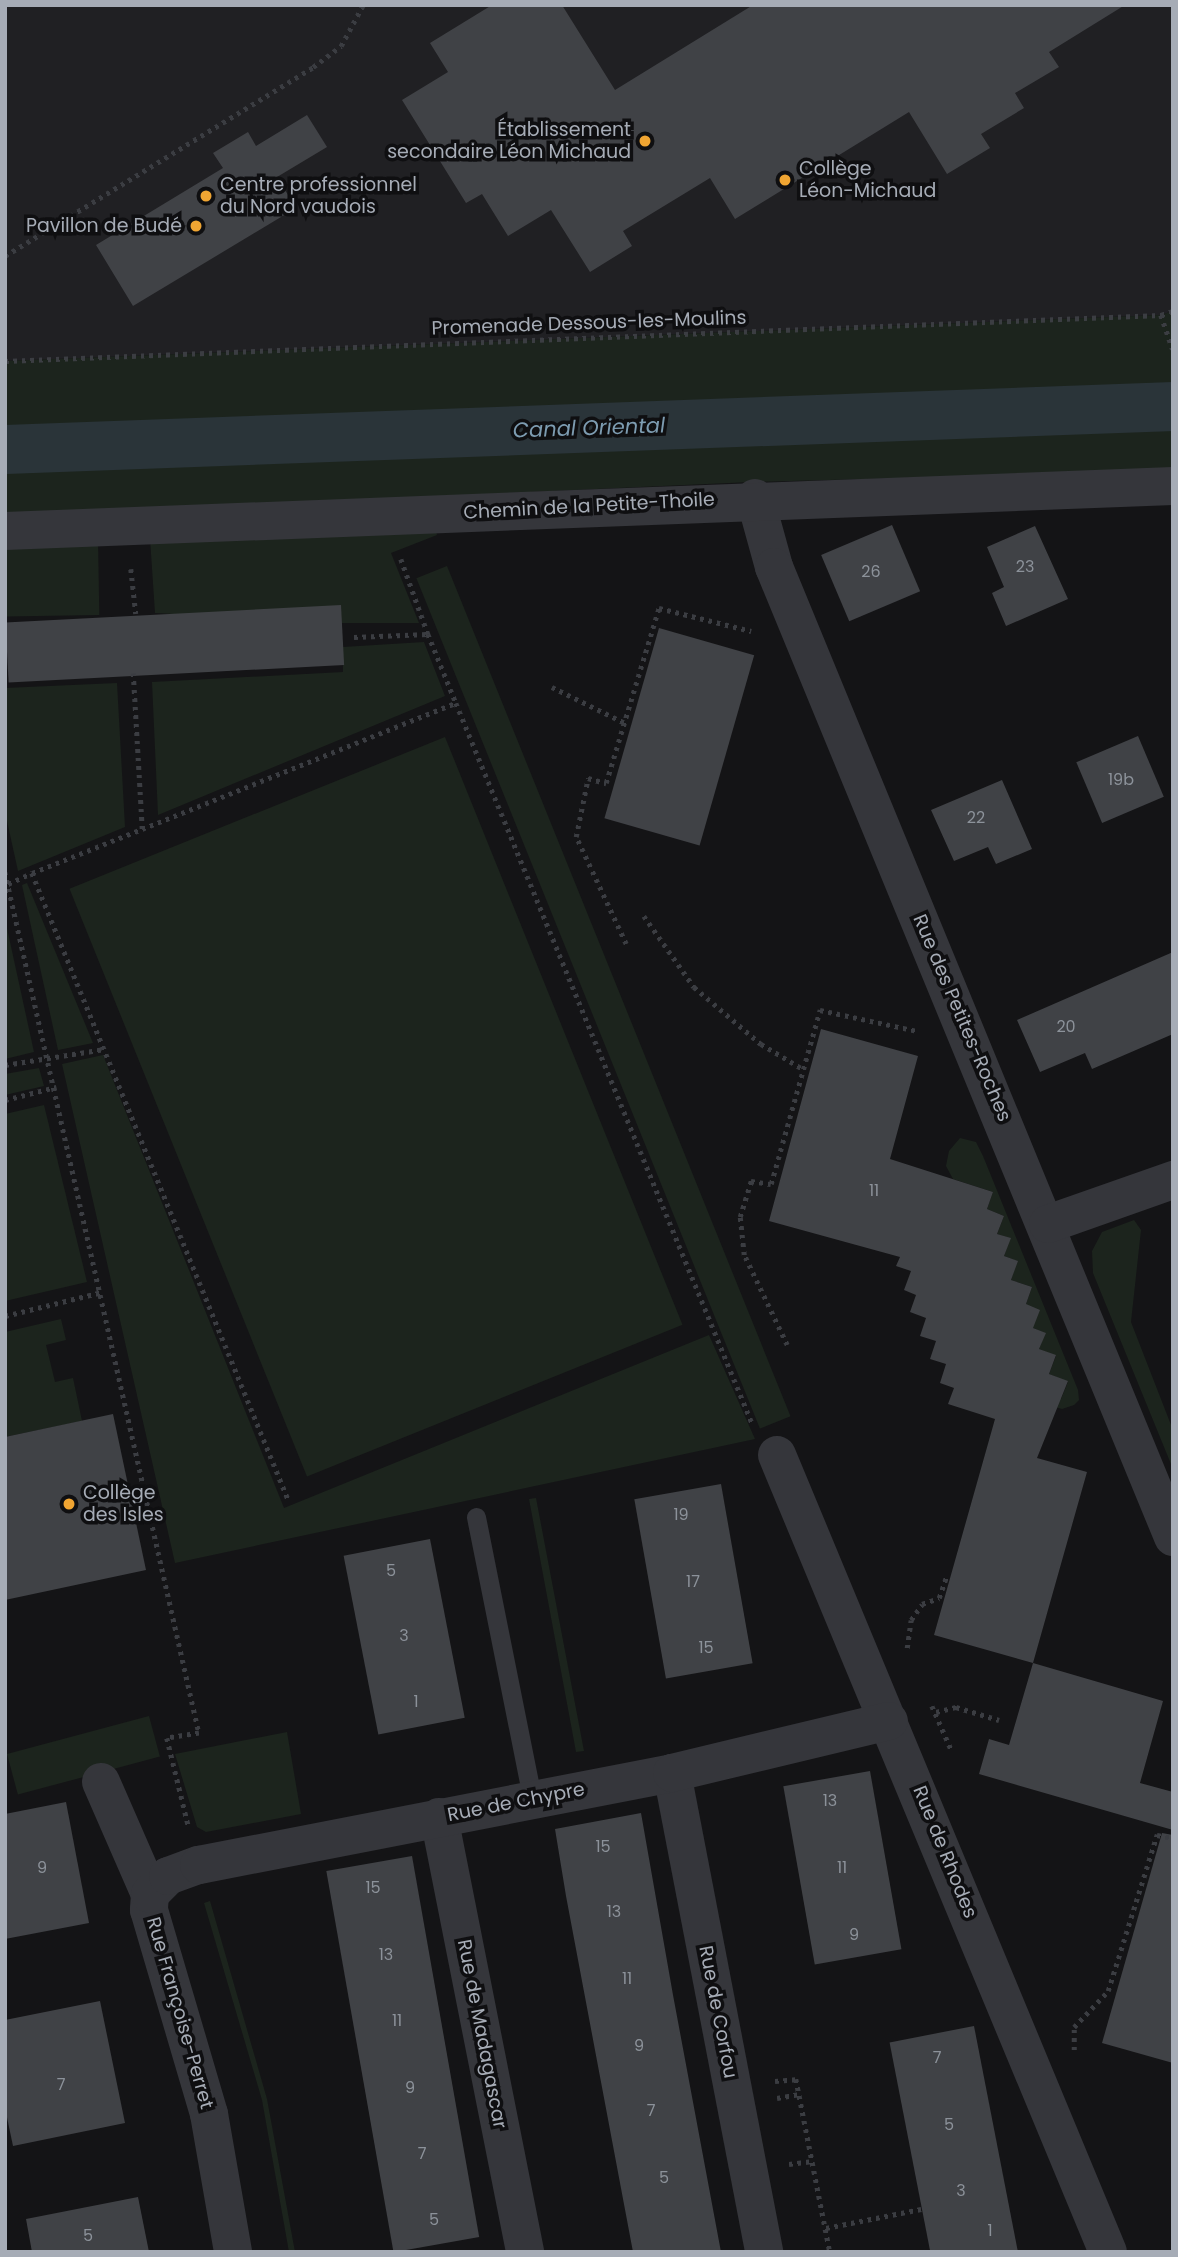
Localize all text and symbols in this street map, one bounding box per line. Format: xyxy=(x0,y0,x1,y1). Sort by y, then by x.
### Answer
place label: Établissement secondaire Léon Michaud xyxy=(387,119,631,163)
marker: Établissement secondaire Léon Michaud xyxy=(637,133,653,149)
place label: Collège Léon-Michaud xyxy=(799,158,936,202)
marker: Collège Léon-Michaud xyxy=(777,172,793,188)
place label: Centre professionnel du Nord vaudois xyxy=(220,174,417,218)
marker: Centre professionnel du Nord vaudois xyxy=(198,188,214,204)
place label: Pavillon de Budé xyxy=(26,215,182,237)
marker: Pavillon de Budé xyxy=(188,218,204,234)
street label: Promenade Dessous-les-Moulins xyxy=(431,306,747,340)
water label: Canal Oriental xyxy=(512,413,666,443)
street label: Chemin de la Petite-Thoile xyxy=(463,488,715,524)
house number: 23 xyxy=(1016,557,1034,577)
house number: 26 xyxy=(861,562,881,582)
house number: 19b xyxy=(1108,770,1134,790)
house number: 22 xyxy=(967,808,985,828)
street label: Rue des Petites-Roches xyxy=(908,911,1016,1125)
house number: 20 xyxy=(1056,1017,1076,1037)
house number: 11 xyxy=(869,1181,879,1201)
place label: Collège des Isles xyxy=(83,1482,164,1526)
marker: Collège des Isles xyxy=(61,1496,77,1512)
house number: 19 xyxy=(673,1505,689,1525)
house number: 5 xyxy=(386,1561,396,1581)
house number: 17 xyxy=(686,1572,700,1592)
house number: 3 xyxy=(399,1626,409,1646)
house number: 15 xyxy=(698,1638,714,1658)
house number: 1 xyxy=(413,1692,419,1712)
street label: Rue de Chypre xyxy=(445,1778,587,1826)
street label: Rue de Rhodes xyxy=(908,1783,982,1921)
house number: 13 xyxy=(823,1791,837,1811)
house number: 15 xyxy=(595,1837,611,1857)
house number: 9 xyxy=(37,1858,47,1878)
house number: 11 xyxy=(837,1858,847,1878)
house number: 15 xyxy=(365,1878,381,1898)
house number: 13 xyxy=(607,1902,621,1922)
street label: Rue Françoise-Perret xyxy=(142,1914,218,2112)
house number: 9 xyxy=(849,1925,859,1945)
street label: Rue de Madagascar xyxy=(452,1937,512,2131)
street label: Rue de Corfou xyxy=(694,1944,742,2080)
house number: 13 xyxy=(379,1945,393,1965)
house number: 11 xyxy=(622,1969,632,1989)
house number: 11 xyxy=(392,2011,402,2031)
house number: 9 xyxy=(634,2036,644,2056)
house number: 7 xyxy=(933,2048,941,2068)
house number: 7 xyxy=(57,2075,65,2095)
house number: 9 xyxy=(405,2078,415,2098)
house number: 7 xyxy=(647,2101,655,2121)
house number: 5 xyxy=(944,2115,954,2135)
house number: 7 xyxy=(418,2144,426,2164)
house number: 5 xyxy=(659,2168,669,2188)
house number: 3 xyxy=(956,2181,966,2201)
house number: 5 xyxy=(429,2210,439,2230)
house number: 1 xyxy=(987,2221,993,2241)
house number: 5 xyxy=(83,2226,93,2246)

